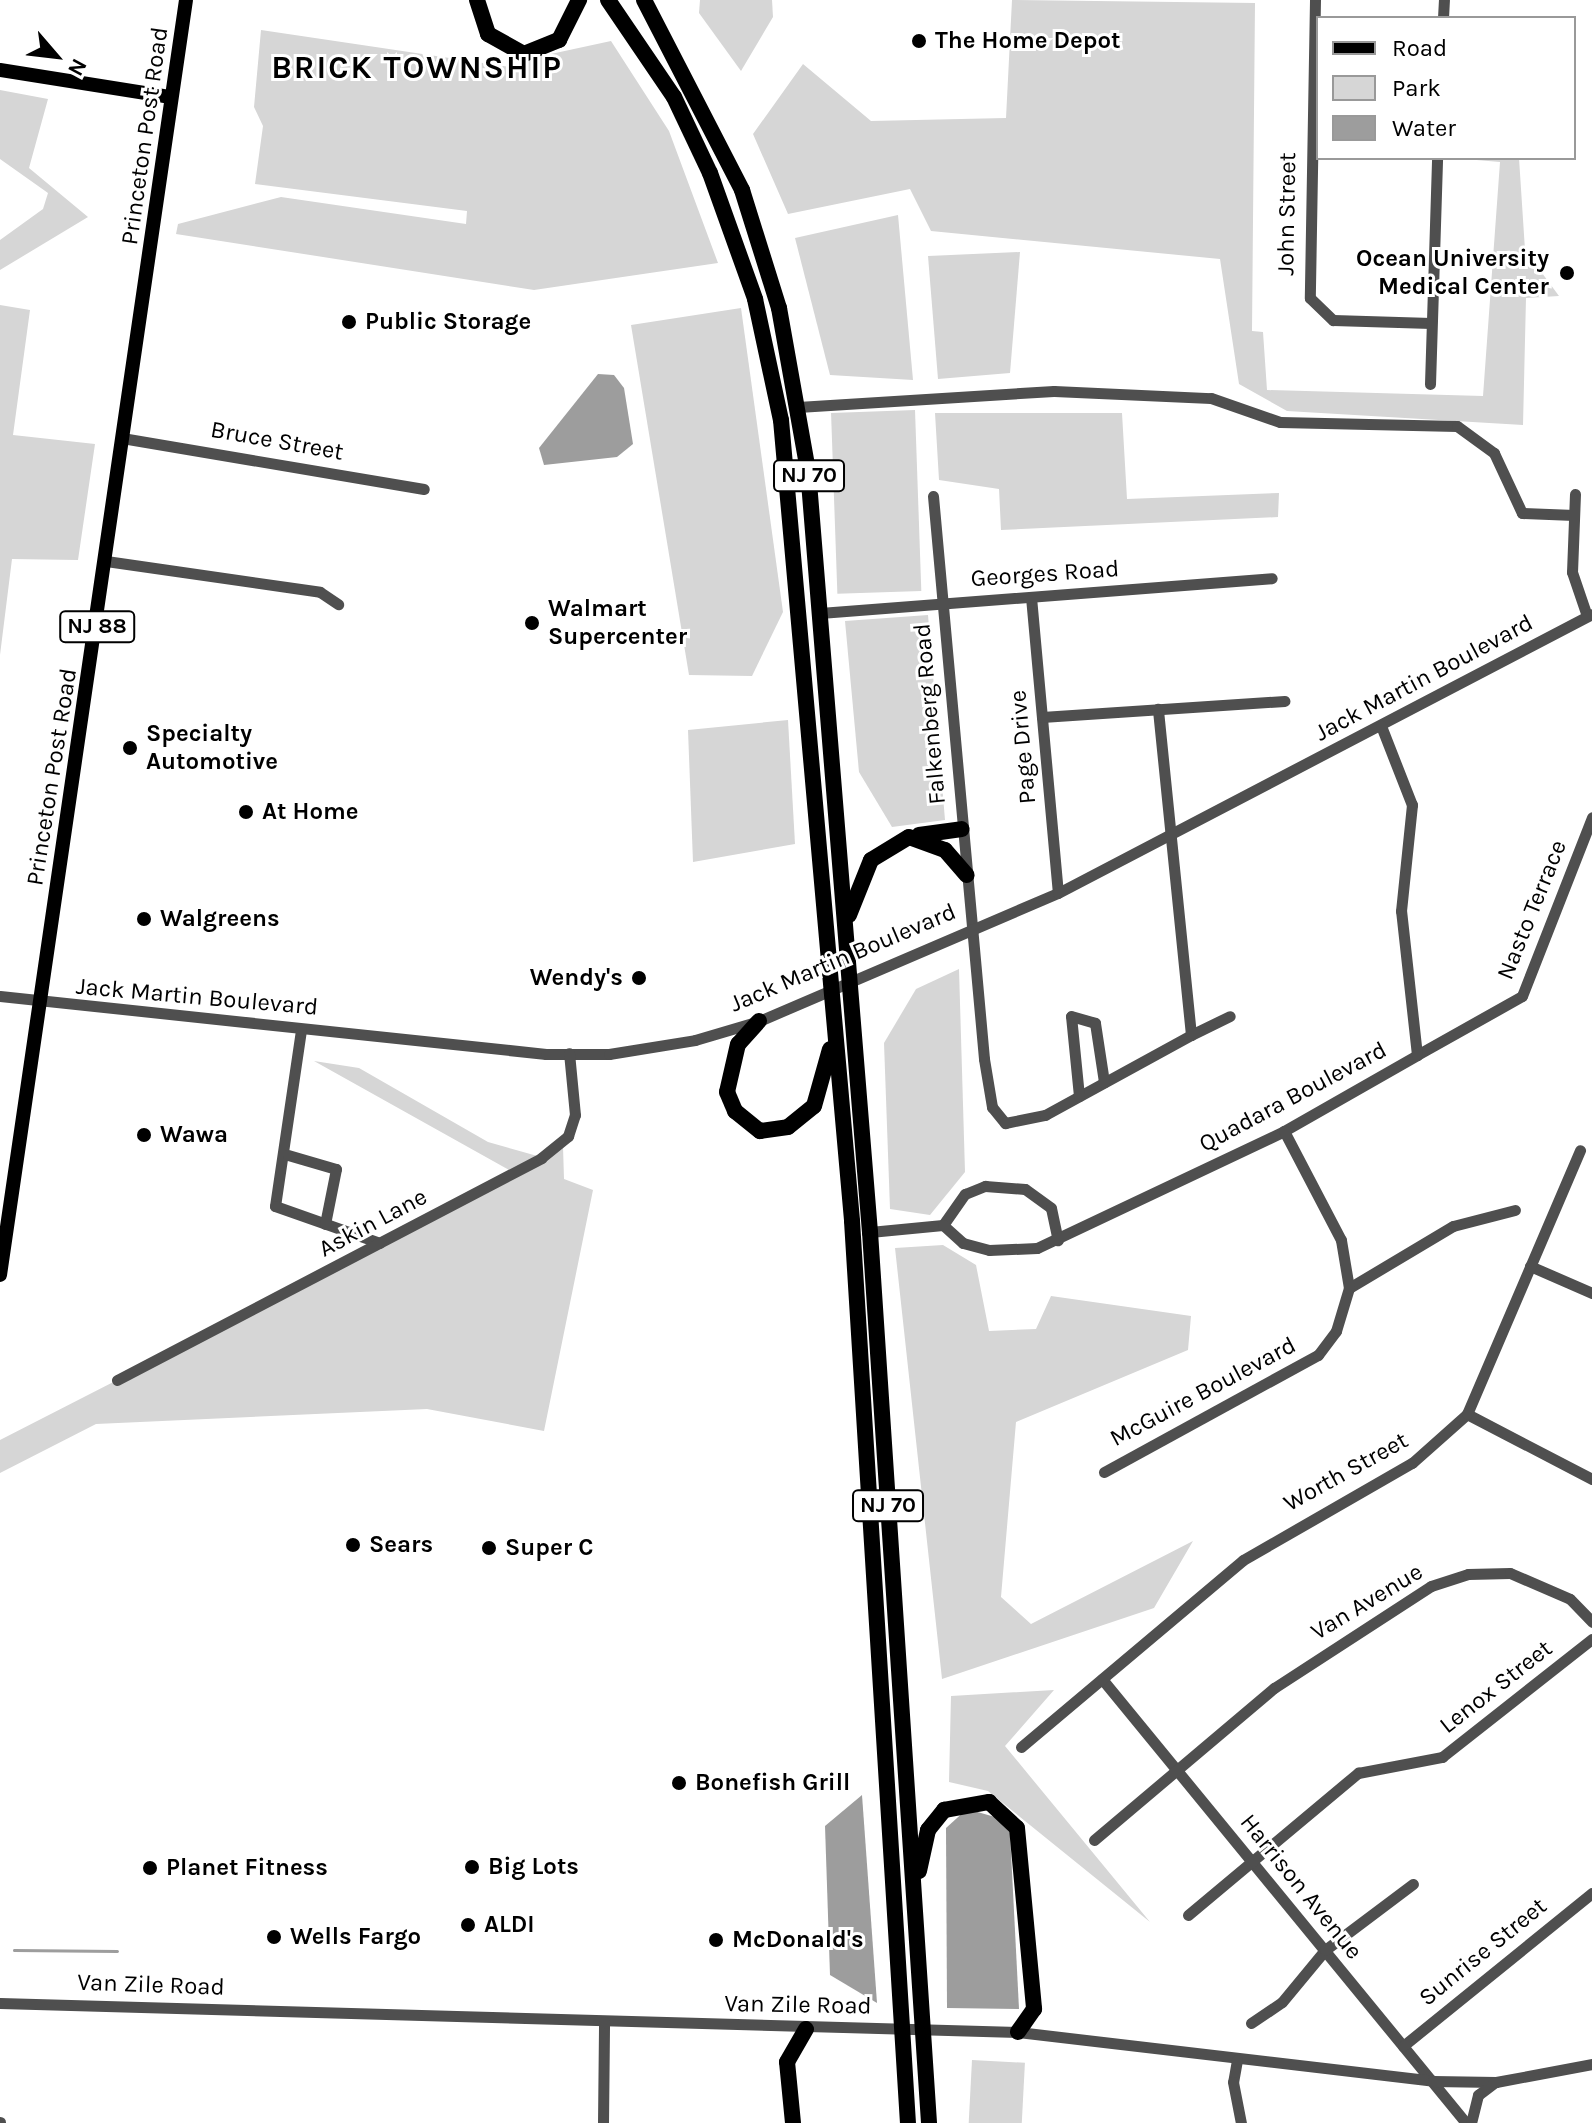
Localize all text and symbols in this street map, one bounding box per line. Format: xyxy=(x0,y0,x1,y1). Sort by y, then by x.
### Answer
north arrow xyxy=(16,16,96,96)
legend xyxy=(1316,16,1576,160)
street label: Princeton Post Road xyxy=(115,25,175,247)
place label: The Home Depot xyxy=(935,27,1120,55)
marker: The Home Depot xyxy=(910,32,928,50)
text: Road xyxy=(1392,34,1447,62)
district label: BRICK TOWNSHIP xyxy=(271,49,563,87)
text: N xyxy=(62,54,92,80)
text: Park xyxy=(1392,74,1441,102)
text: Water xyxy=(1392,114,1456,142)
street label: John Street xyxy=(1272,152,1302,276)
place label: Ocean University Medical Center xyxy=(1356,245,1549,301)
marker: Ocean University Medical Center xyxy=(1556,262,1578,284)
place label: Public Storage xyxy=(365,308,531,336)
marker: Public Storage xyxy=(340,313,358,331)
street label: Bruce Street xyxy=(208,415,346,467)
road number: NJ 70 xyxy=(773,458,845,494)
street label: Georges Road xyxy=(970,554,1120,594)
place label: Walmart Supercenter xyxy=(548,595,687,651)
street label: Jack Martin Boulevard xyxy=(1310,608,1538,748)
road number: NJ 88 xyxy=(59,609,135,645)
marker: Walmart Supercenter xyxy=(523,614,541,632)
street label: Falkenberg Road xyxy=(908,622,952,806)
street label: Princeton Post Road xyxy=(21,666,83,888)
street label: Page Drive xyxy=(1004,689,1042,805)
place label: Specialty Automotive xyxy=(146,720,278,776)
marker: Specialty Automotive xyxy=(121,739,139,757)
place label: At Home xyxy=(262,798,359,826)
marker: At Home xyxy=(237,803,255,821)
street label: Nasto Terrace xyxy=(1491,836,1573,984)
street label: Jack Martin Boulevard xyxy=(726,897,960,1019)
place label: Walgreens xyxy=(160,905,280,933)
marker: Walgreens xyxy=(135,910,153,928)
place label: Wendy's xyxy=(530,964,623,992)
marker: Wendy's xyxy=(630,969,648,987)
street label: Jack Martin Boulevard xyxy=(75,972,319,1022)
street label: Quadara Boulevard xyxy=(1194,1035,1392,1159)
place label: Wawa xyxy=(160,1121,228,1149)
marker: Wawa xyxy=(135,1126,153,1144)
street label: Askin Lane xyxy=(314,1182,432,1264)
street label: McGuire Boulevard xyxy=(1105,1331,1301,1453)
street label: Worth Street xyxy=(1279,1426,1413,1518)
road number: NJ 70 xyxy=(852,1488,924,1524)
place label: Sears xyxy=(369,1531,433,1559)
place label: Super C xyxy=(505,1534,593,1562)
marker: Sears xyxy=(344,1536,362,1554)
marker: Super C xyxy=(480,1539,498,1557)
street label: Van Avenue xyxy=(1306,1557,1428,1647)
street label: Lenox Street xyxy=(1434,1634,1558,1740)
place label: Bonefish Grill xyxy=(695,1769,850,1797)
marker: Bonefish Grill xyxy=(670,1774,688,1792)
street label: Harrison Avenue xyxy=(1234,1809,1368,1965)
place label: Big Lots xyxy=(488,1853,579,1881)
place label: Planet Fitness xyxy=(166,1854,328,1882)
marker: Big Lots xyxy=(463,1858,481,1876)
marker: Planet Fitness xyxy=(141,1859,159,1877)
street label: Sunrise Street xyxy=(1413,1892,1553,2012)
place label: ALDI xyxy=(484,1911,535,1939)
marker: ALDI xyxy=(459,1916,477,1934)
place label: Wells Fargo xyxy=(290,1923,421,1951)
place label: McDonald's xyxy=(732,1926,864,1954)
marker: Wells Fargo xyxy=(265,1928,283,1946)
marker: McDonald's xyxy=(707,1931,725,1949)
street label: Van Zile Road xyxy=(77,1968,225,2002)
street label: Van Zile Road xyxy=(724,1989,872,2021)

